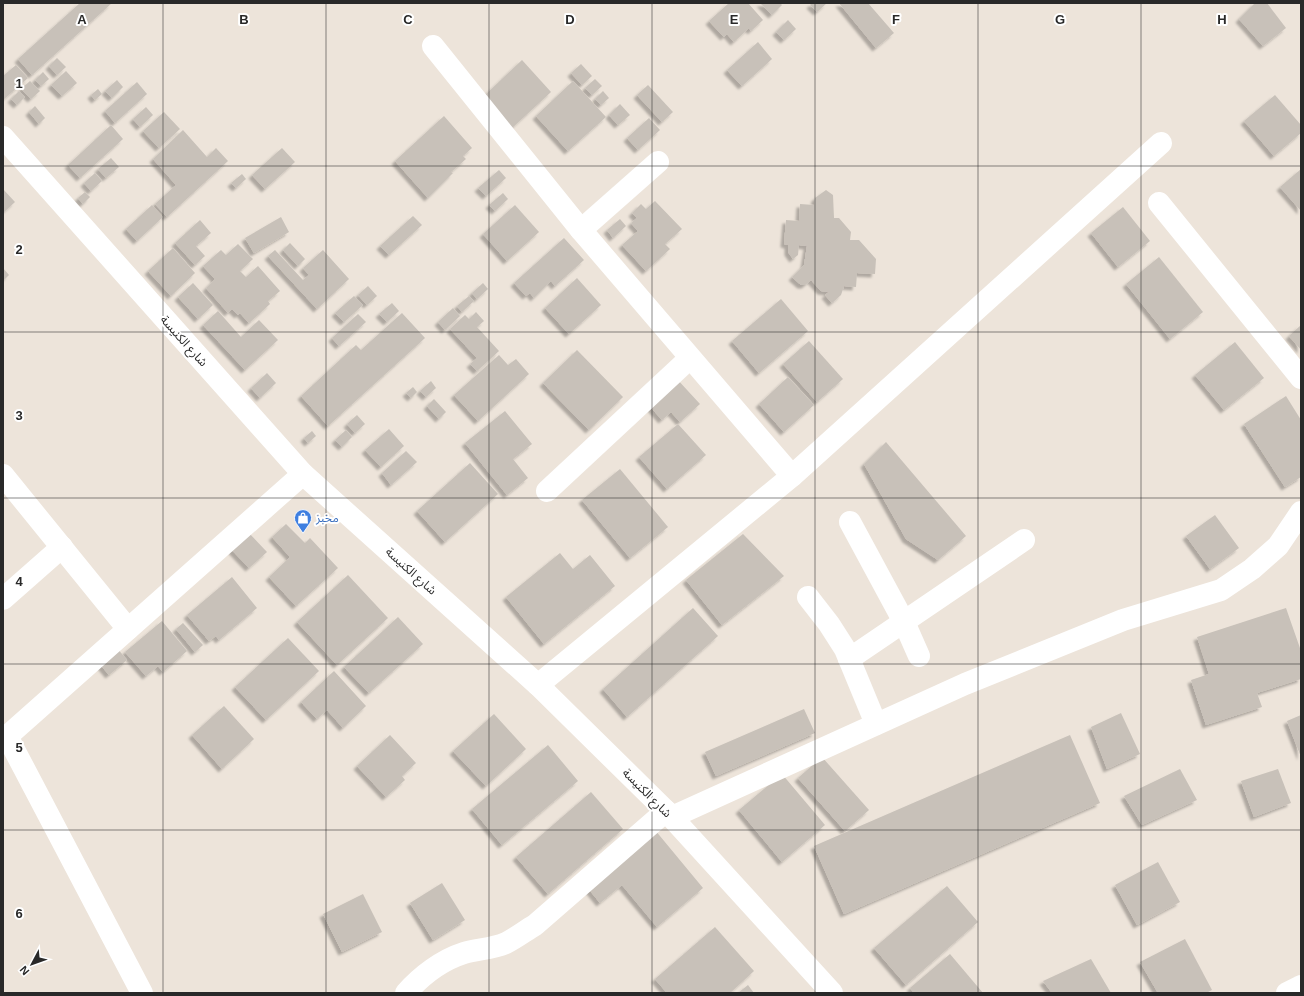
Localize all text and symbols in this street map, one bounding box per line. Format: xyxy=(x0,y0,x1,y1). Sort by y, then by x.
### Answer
text: A xyxy=(77,12,87,27)
text: B xyxy=(239,12,249,27)
text: C xyxy=(403,12,413,27)
text: D xyxy=(565,12,575,27)
text: E xyxy=(730,12,739,27)
text: F xyxy=(892,12,900,27)
text: G xyxy=(1055,12,1065,27)
text: H xyxy=(1217,12,1227,27)
text: 1 xyxy=(15,76,23,91)
text: 2 xyxy=(15,242,23,257)
street label: شارع الكنيسة xyxy=(156,313,210,371)
text: 3 xyxy=(15,408,23,423)
shop icon: مخبز xyxy=(293,508,313,533)
place label: مخبز xyxy=(315,511,339,525)
street label: شارع الكنيسة xyxy=(381,545,439,599)
text: 4 xyxy=(15,574,23,589)
text: 5 xyxy=(15,740,23,755)
street label: شارع الكنيسة xyxy=(618,766,674,822)
text: 6 xyxy=(15,906,23,921)
north arrow xyxy=(12,944,52,984)
text: N xyxy=(17,964,32,977)

